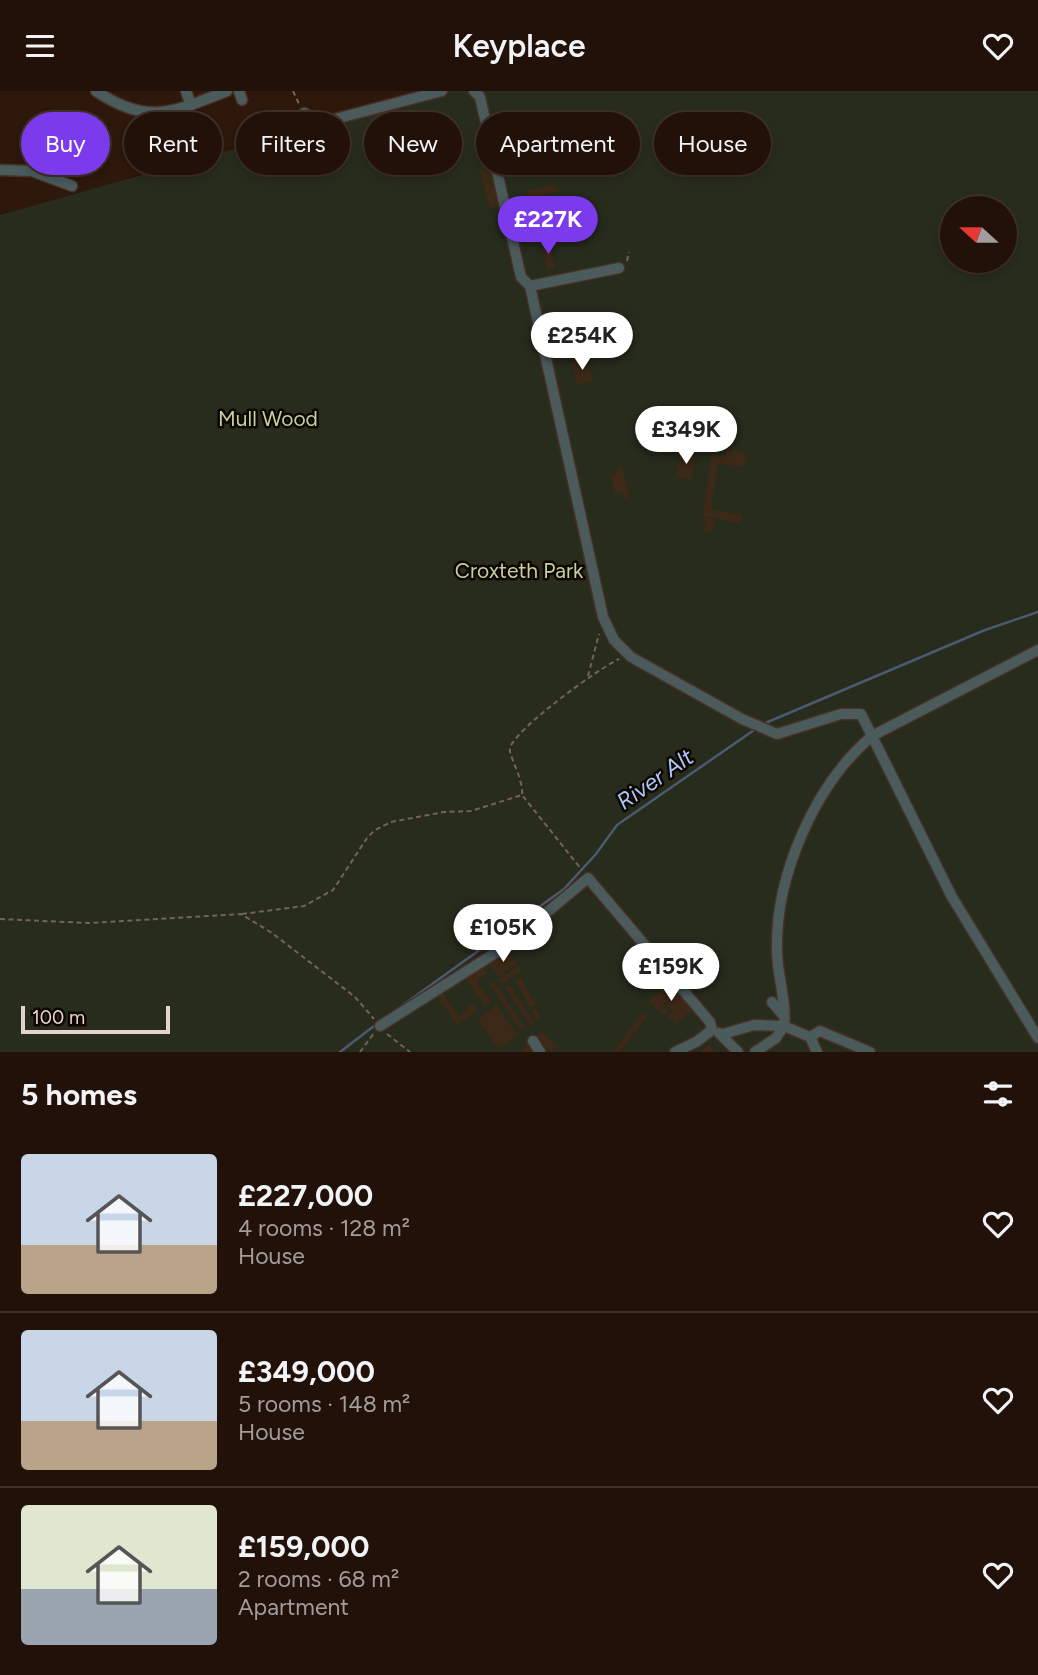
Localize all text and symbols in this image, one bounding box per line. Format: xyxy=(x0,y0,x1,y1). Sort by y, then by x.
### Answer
icon: menu xyxy=(21,27,59,65)
text: Keyplace xyxy=(452,27,586,65)
icon: heart xyxy=(979,27,1017,65)
chip: Buy xyxy=(21,112,110,175)
chip: Rent xyxy=(124,112,222,175)
chip: Filters xyxy=(236,112,350,175)
chip: New xyxy=(364,112,462,175)
chip: Apartment xyxy=(476,112,640,175)
chip: House xyxy=(654,112,771,175)
north arrow xyxy=(940,196,1017,273)
map controls xyxy=(940,196,1017,273)
pin: £227K xyxy=(499,197,597,256)
text: £227K xyxy=(514,205,582,233)
pin: £254K xyxy=(533,313,631,372)
text: £254K xyxy=(547,321,617,349)
park label: Mull Wood xyxy=(218,406,318,431)
pin: £349K xyxy=(637,407,735,466)
text: £349K xyxy=(651,415,721,443)
park label: Croxteth Park xyxy=(455,558,584,583)
water label: River Alt xyxy=(611,742,699,815)
pin: £105K xyxy=(454,905,552,964)
text: £105K xyxy=(470,913,536,941)
pin: £159K xyxy=(622,943,720,1003)
text: £159K xyxy=(638,952,704,980)
scale bar xyxy=(21,1003,170,1035)
text: 100 m xyxy=(32,1006,85,1029)
icon: filters xyxy=(979,1075,1017,1113)
text: 5 homes xyxy=(21,1076,137,1113)
text: £227,000 xyxy=(238,1177,373,1214)
icon: home xyxy=(77,1182,161,1266)
icon: heart xyxy=(979,1205,1017,1243)
text: 4 rooms · 128 m² xyxy=(238,1214,410,1242)
text: House xyxy=(238,1242,305,1270)
text: £349,000 xyxy=(238,1353,375,1390)
icon: home xyxy=(77,1358,161,1442)
icon: heart xyxy=(979,1381,1017,1419)
text: 5 rooms · 148 m² xyxy=(238,1390,410,1418)
text: House xyxy=(238,1418,305,1446)
text: £159,000 xyxy=(238,1528,369,1565)
icon: home xyxy=(77,1533,161,1617)
icon: heart xyxy=(979,1556,1017,1594)
text: 2 rooms · 68 m² xyxy=(238,1565,399,1593)
text: Apartment xyxy=(238,1593,349,1621)

